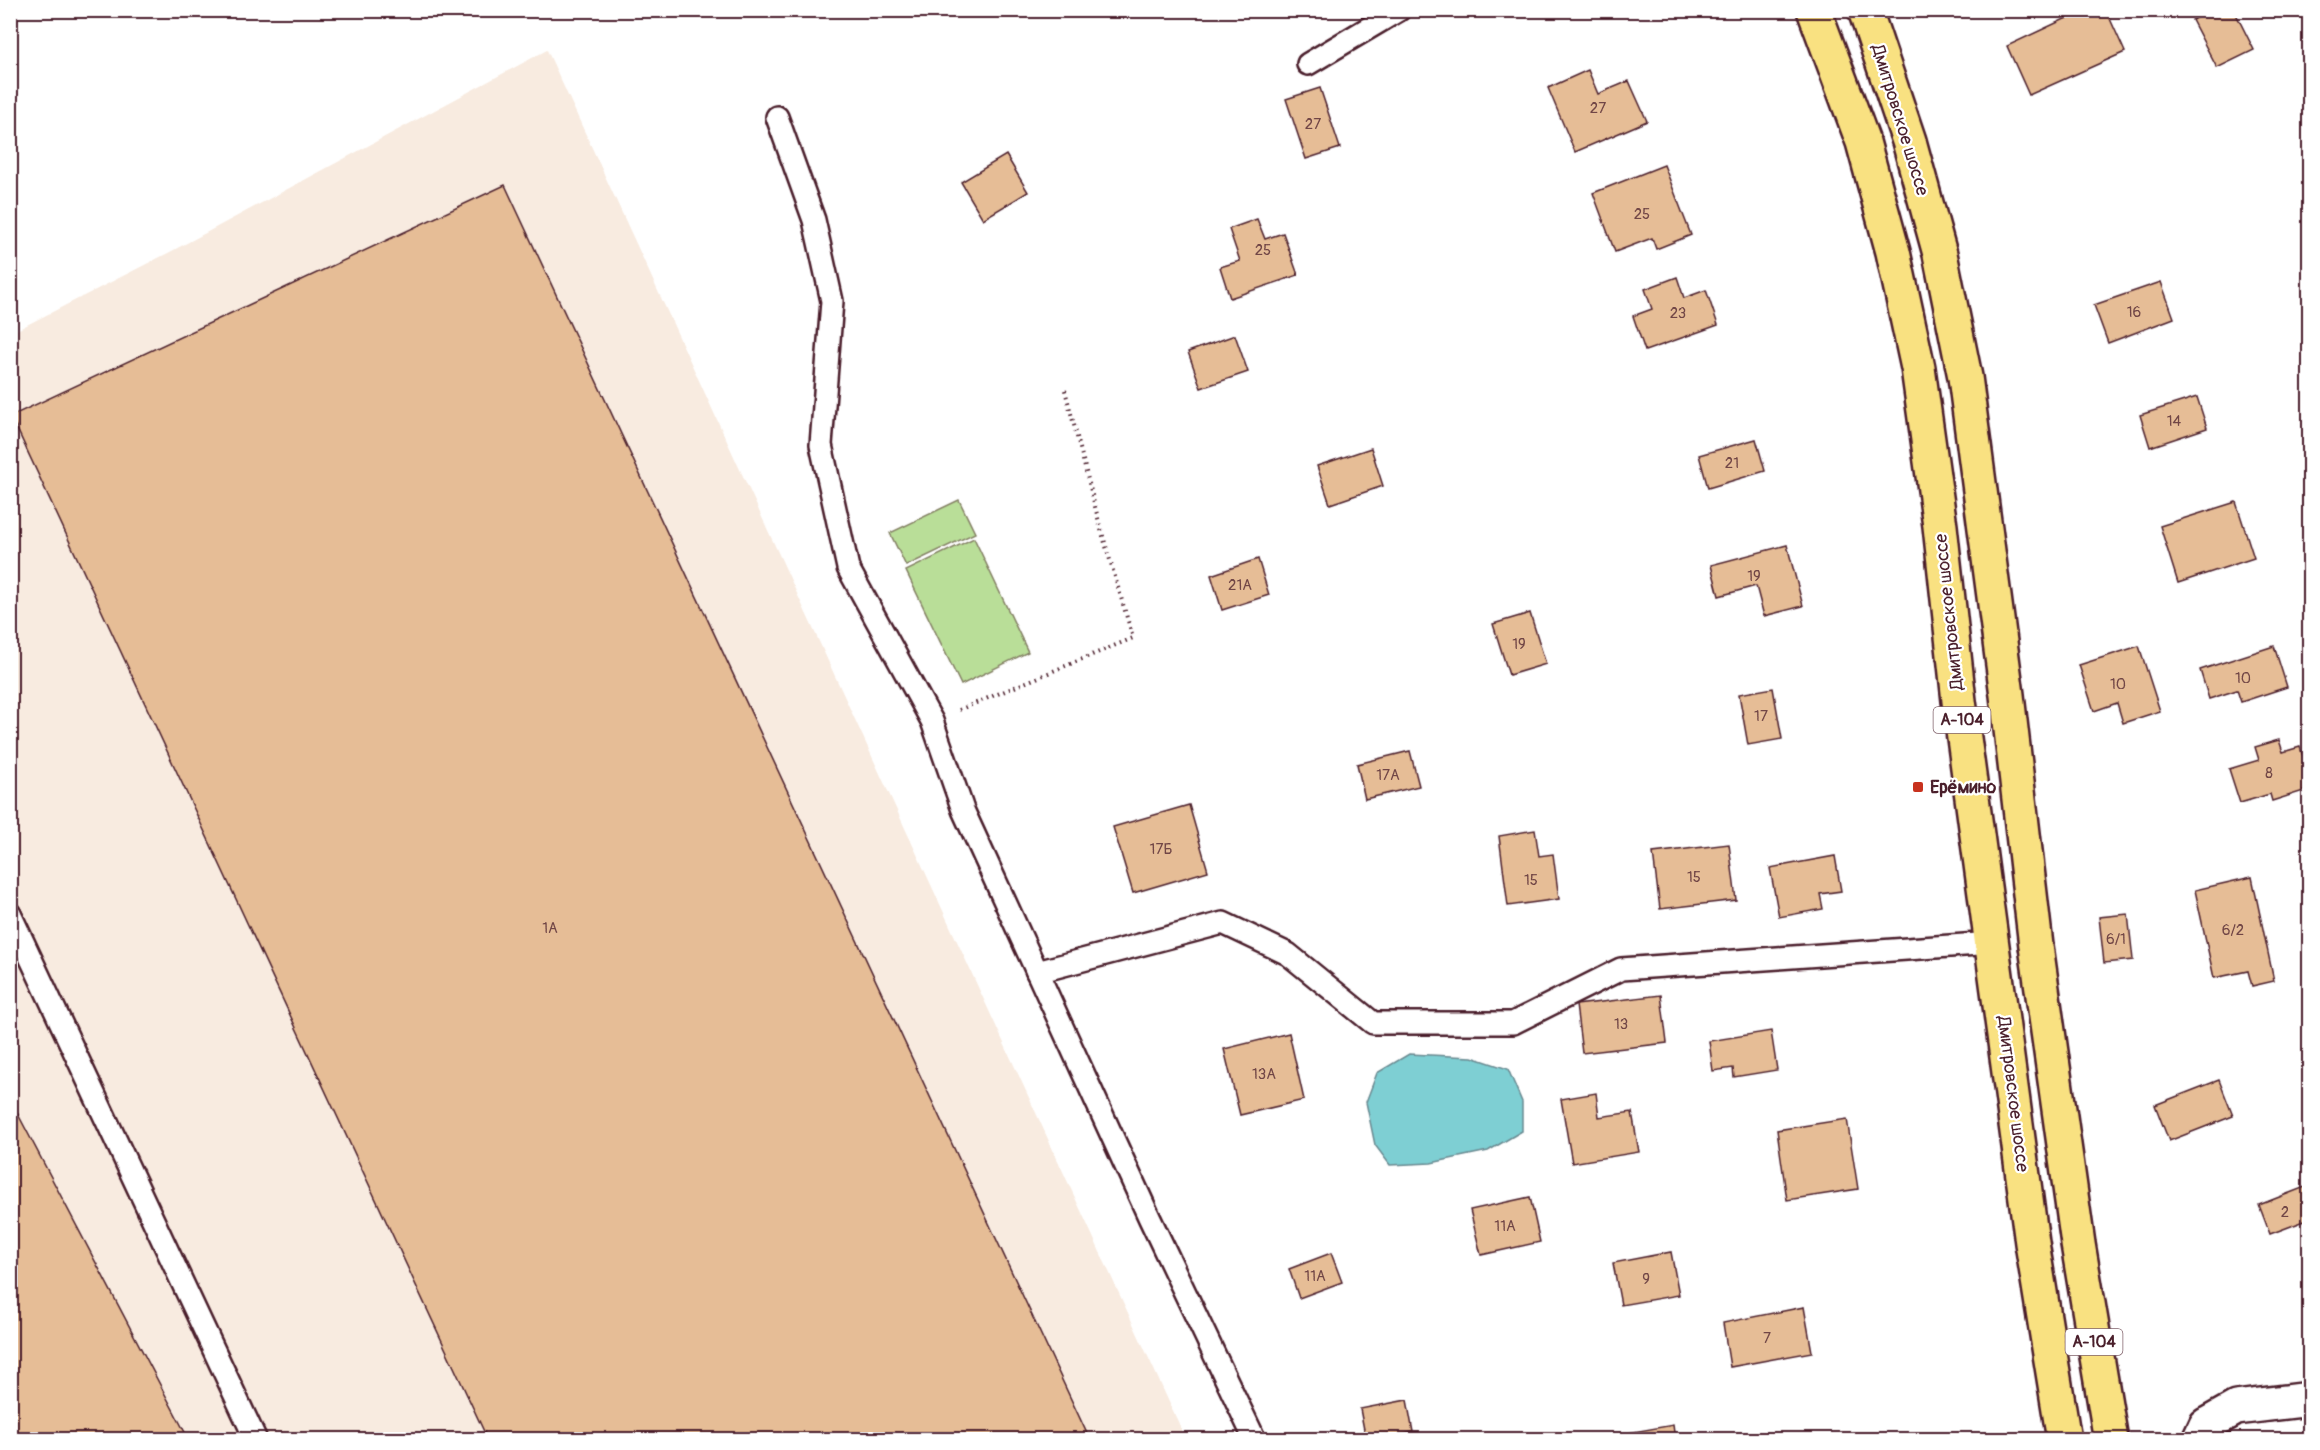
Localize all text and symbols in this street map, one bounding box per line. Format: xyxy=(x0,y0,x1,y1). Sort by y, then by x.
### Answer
street label: Дмитровское шоссе xyxy=(1866,41,1934,199)
house number: 27 xyxy=(1590,99,1606,118)
house number: 27 xyxy=(1305,115,1321,134)
house number: 25 xyxy=(1634,205,1650,224)
house number: 25 xyxy=(1255,241,1271,260)
house number: 16 xyxy=(2127,303,2141,322)
house number: 23 xyxy=(1670,304,1686,323)
house number: 14 xyxy=(2167,412,2182,431)
house number: 21 xyxy=(1725,454,1739,473)
street label: Дмитровское шоссе xyxy=(1929,533,1969,692)
house number: 19 xyxy=(1747,567,1761,586)
house number: 21А xyxy=(1228,576,1252,595)
house number: 19 xyxy=(1512,635,1526,654)
house number: 10 xyxy=(2235,669,2251,688)
house number: 10 xyxy=(2110,675,2126,694)
house number: 17 xyxy=(1754,707,1768,726)
road number: А-104 xyxy=(1934,707,1990,733)
house number: 8 xyxy=(2265,764,2273,783)
house number: 17А xyxy=(1376,766,1400,785)
place label: Ерёмино xyxy=(1930,776,1996,799)
marker: Ерёмино xyxy=(1911,780,1925,794)
house number: 17Б xyxy=(1150,840,1172,859)
house number: 15 xyxy=(1687,868,1701,887)
house number: 15 xyxy=(1524,871,1538,890)
house number: 1А xyxy=(542,919,558,938)
house number: 6/2 xyxy=(2222,921,2244,940)
house number: 6/1 xyxy=(2106,930,2126,949)
street label: Дмитровское шоссе xyxy=(1992,1014,2034,1174)
house number: 13 xyxy=(1614,1015,1628,1034)
house number: 13А xyxy=(1252,1065,1276,1084)
house number: 2 xyxy=(2281,1203,2289,1222)
house number: 11А xyxy=(1494,1217,1516,1236)
house number: 11А xyxy=(1304,1267,1326,1286)
house number: 9 xyxy=(1642,1270,1650,1289)
house number: 7 xyxy=(1763,1329,1771,1348)
road number: А-104 xyxy=(2066,1329,2122,1355)

